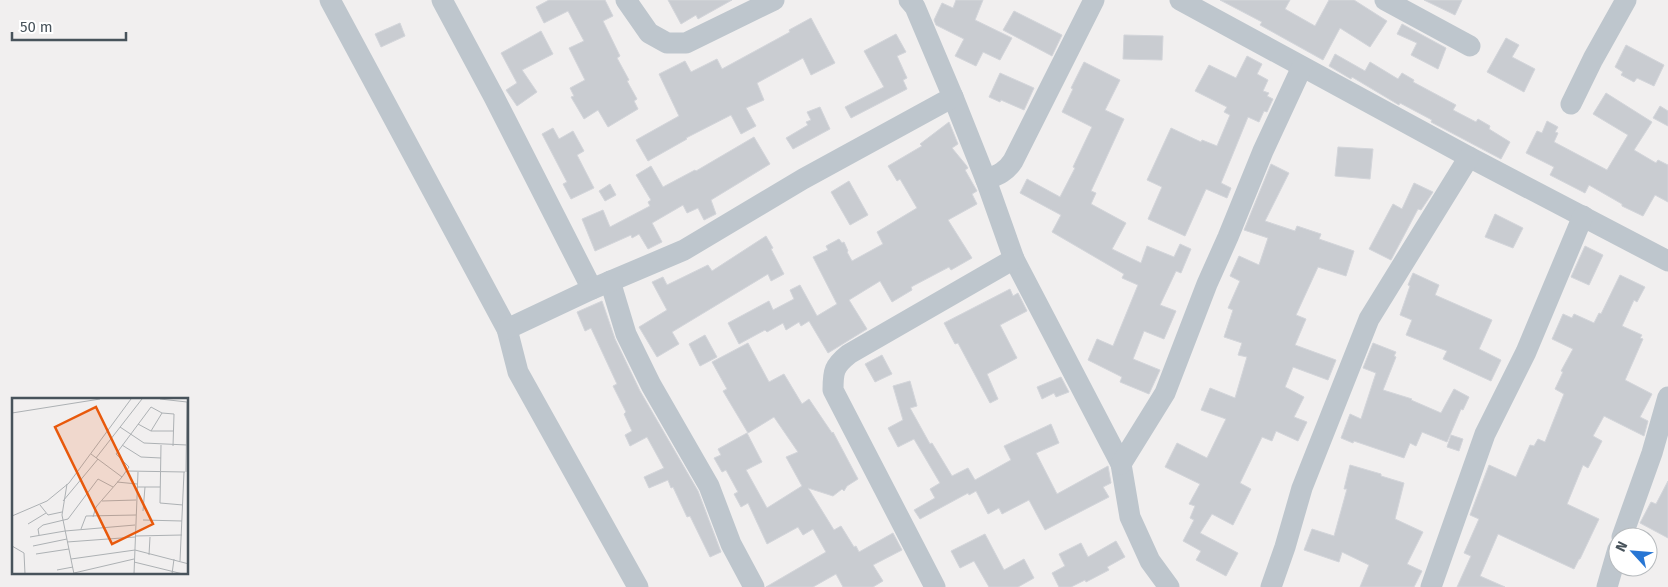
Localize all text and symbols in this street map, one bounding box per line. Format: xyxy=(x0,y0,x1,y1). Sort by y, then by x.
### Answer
scale bar xyxy=(12,10,126,42)
text: 50 m xyxy=(20,18,53,36)
inset map xyxy=(12,398,189,574)
north arrow xyxy=(1608,527,1658,577)
text: N xyxy=(1612,539,1631,554)

